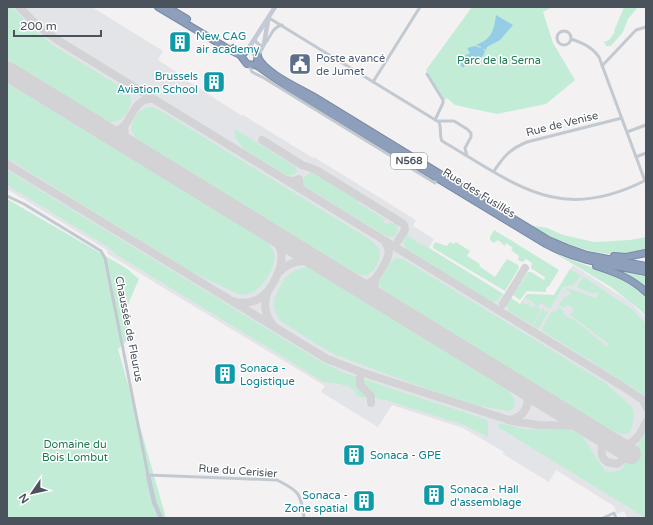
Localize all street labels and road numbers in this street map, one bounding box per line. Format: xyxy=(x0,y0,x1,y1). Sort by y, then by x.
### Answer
street label: Rue de Venise xyxy=(525,109,599,139)
road number: N568 xyxy=(391,153,427,169)
street label: Rue des Fusillés xyxy=(440,166,518,220)
street label: Chaussée de Fleurus xyxy=(112,275,146,383)
street label: Rue du Cerisier xyxy=(198,462,279,480)

